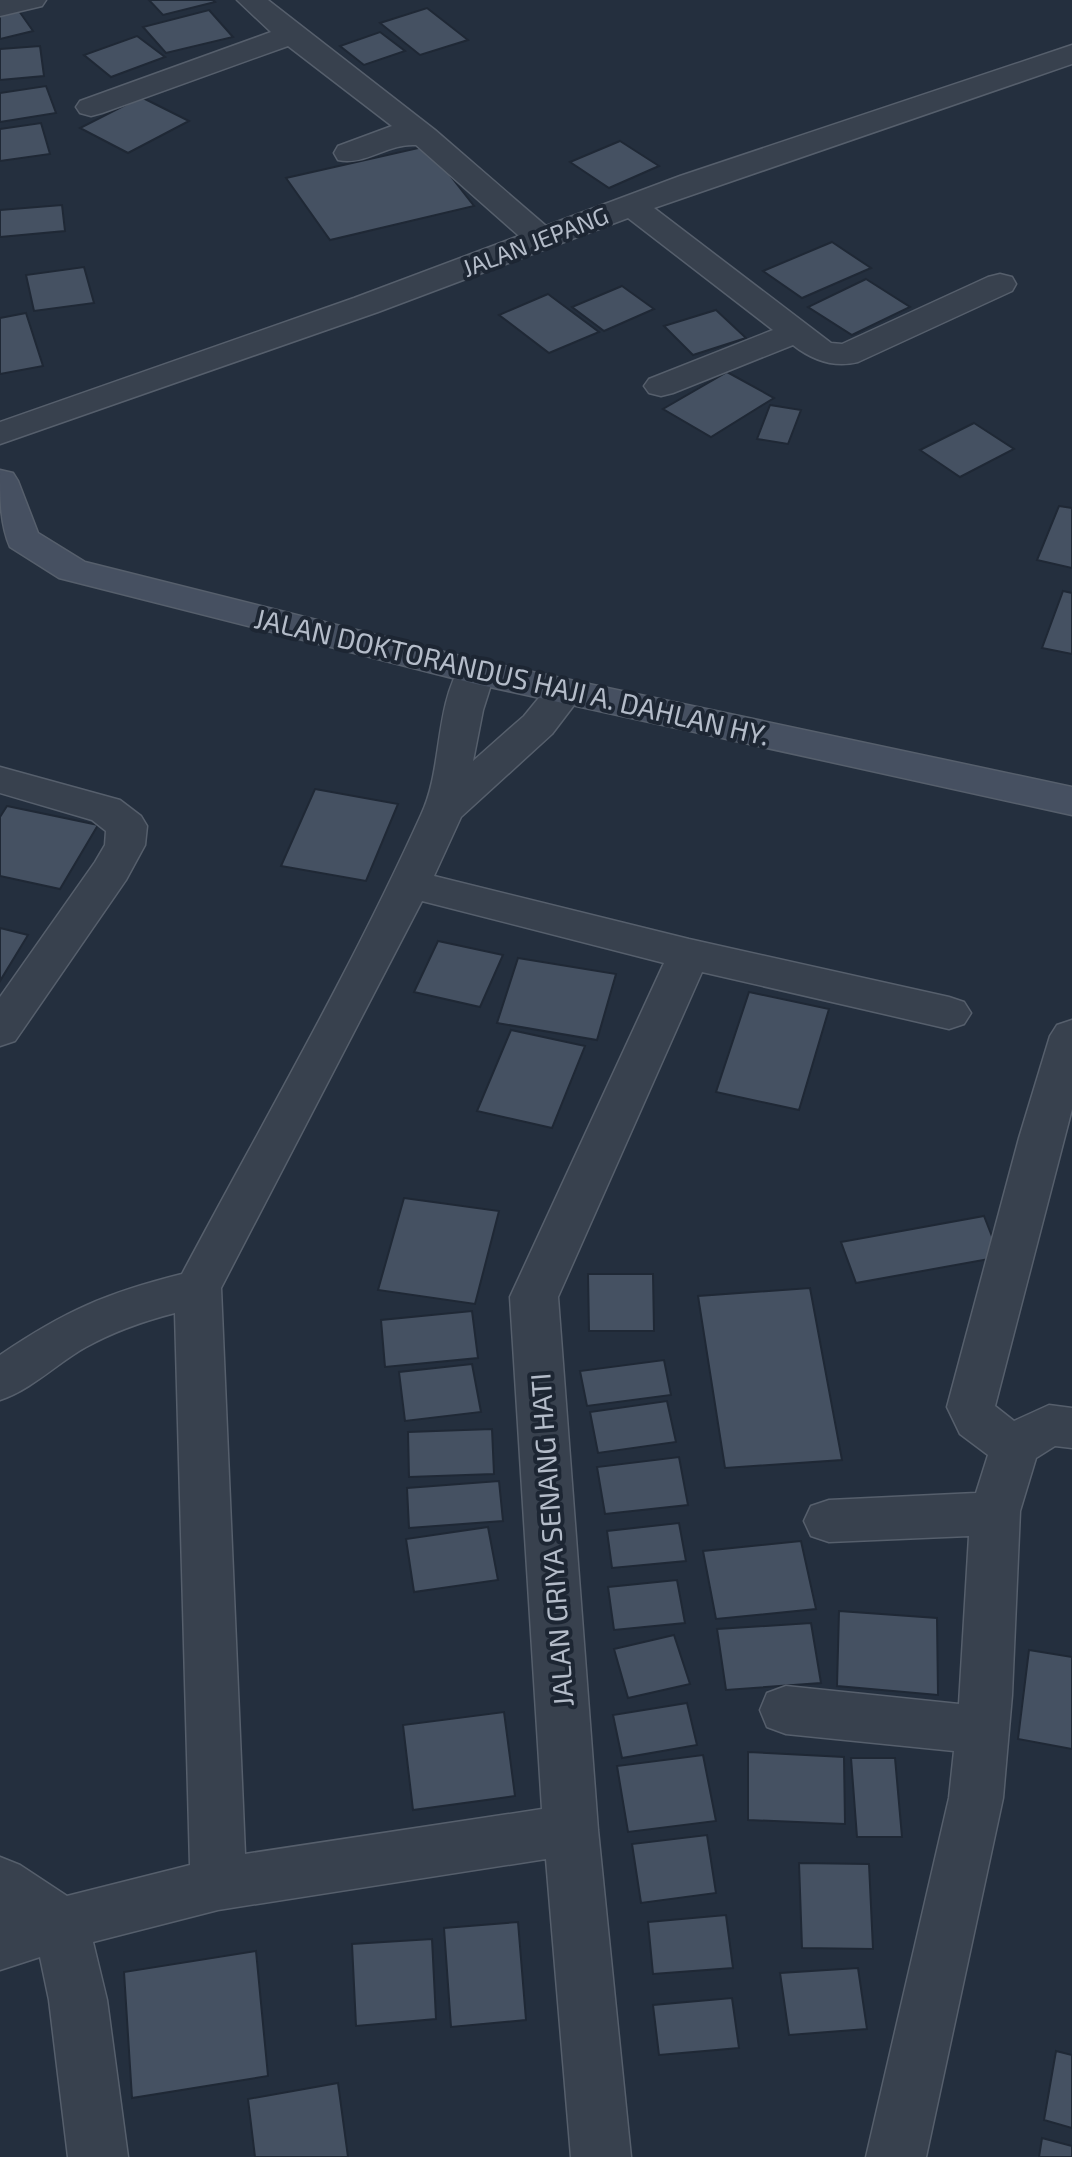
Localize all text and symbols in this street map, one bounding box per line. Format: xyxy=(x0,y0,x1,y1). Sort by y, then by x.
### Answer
street label: JALAN JEPANG xyxy=(458,200,612,282)
street label: JALAN DOKTORANDUS HAJI A. DAHLAN HY. xyxy=(251,600,773,752)
street label: JALAN GRIYA SENANG HATI xyxy=(522,1372,580,1708)

